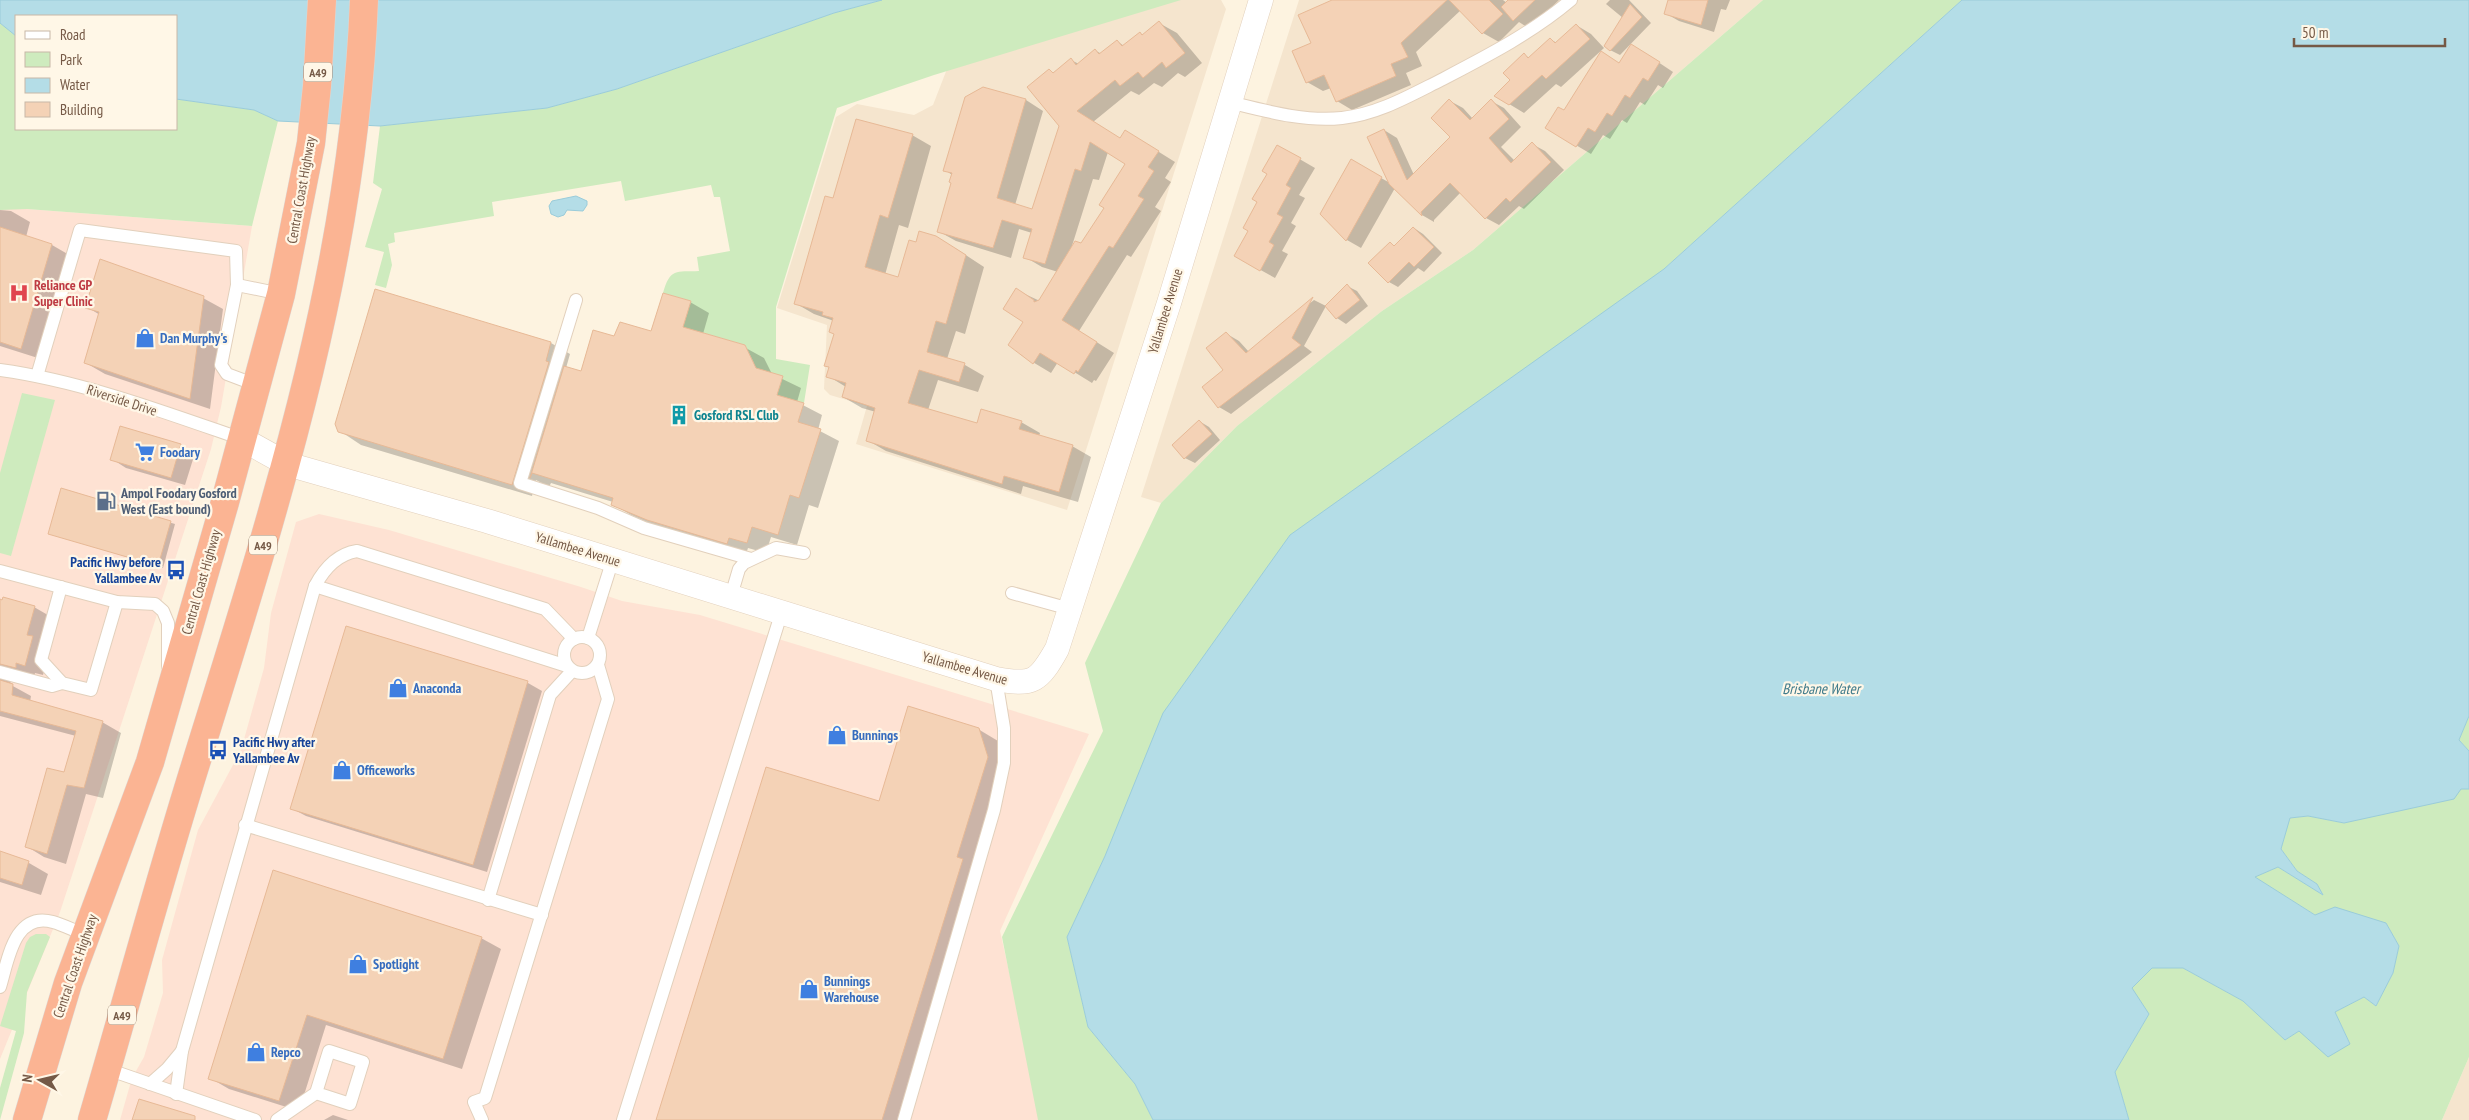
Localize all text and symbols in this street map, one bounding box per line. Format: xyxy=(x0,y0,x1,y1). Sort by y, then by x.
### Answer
legend xyxy=(15,15,178,130)
scale bar xyxy=(2294,15,2445,47)
text: 50 m xyxy=(2302,23,2328,42)
text: Road xyxy=(60,25,86,44)
text: Park xyxy=(60,50,82,69)
road number: A49 xyxy=(304,62,332,82)
text: Water xyxy=(60,75,91,94)
text: Building xyxy=(60,100,103,119)
street label: Central Coast Highway xyxy=(283,134,319,245)
street label: Yallambee Avenue xyxy=(1144,266,1187,356)
place label: Reliance GP Super Clinic xyxy=(34,276,93,310)
hospital icon: Reliance GP Super Clinic xyxy=(8,282,30,304)
shop icon: Dan Murphy's xyxy=(134,327,156,349)
place label: Dan Murphy's xyxy=(160,329,227,347)
street label: Riverside Drive xyxy=(85,380,160,420)
building icon: Gosford RSL Club xyxy=(668,404,690,426)
place label: Gosford RSL Club xyxy=(694,406,779,424)
supermarket icon: Foodary xyxy=(134,441,156,463)
place label: Foodary xyxy=(160,443,200,461)
place label: Ampol Foodary Gosford West (East bound) xyxy=(120,484,237,518)
fuel station icon: Ampol Foodary Gosford West (East bound) xyxy=(95,490,117,512)
street label: Central Coast Highway xyxy=(177,527,225,637)
street label: Yallambee Avenue xyxy=(533,528,623,571)
road number: A49 xyxy=(249,536,277,554)
place label: Pacific Hwy before Yallambee Av xyxy=(70,553,161,587)
bus stop icon: Pacific Hwy before Yallambee Av xyxy=(165,559,187,581)
street label: Yallambee Avenue xyxy=(920,647,1010,689)
shop icon: Anaconda xyxy=(387,677,409,699)
place label: Anaconda xyxy=(412,679,462,697)
water label: Brisbane Water xyxy=(1782,679,1862,698)
shop icon: Bunnings xyxy=(826,724,848,746)
place label: Bunnings xyxy=(852,726,898,744)
place label: Pacific Hwy after Yallambee Av xyxy=(232,733,316,767)
bus stop icon: Pacific Hwy after Yallambee Av xyxy=(207,739,229,761)
shop icon: Officeworks xyxy=(331,759,353,781)
place label: Officeworks xyxy=(357,761,415,779)
street label: Central Coast Highway xyxy=(49,911,101,1020)
shop icon: Spotlight xyxy=(347,953,369,975)
place label: Spotlight xyxy=(373,955,419,973)
place label: Bunnings Warehouse xyxy=(823,972,879,1006)
shop icon: Bunnings Warehouse xyxy=(798,978,820,1000)
road number: A49 xyxy=(108,1006,136,1024)
shop icon: Repco xyxy=(245,1041,267,1063)
place label: Repco xyxy=(271,1043,301,1061)
north arrow xyxy=(15,1055,65,1105)
text: N xyxy=(18,1073,37,1083)

